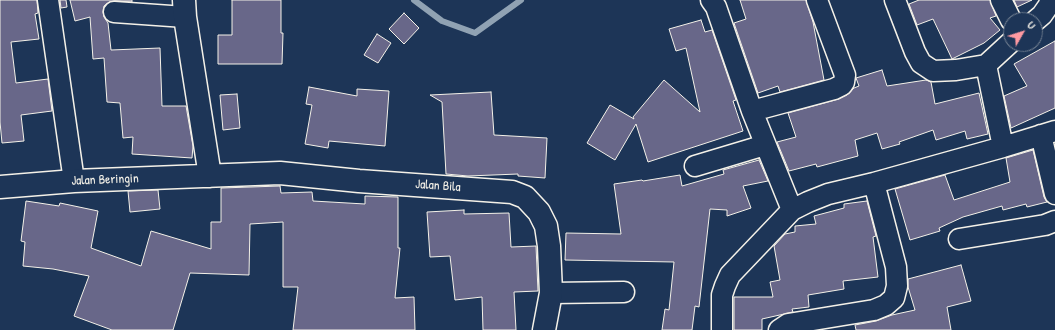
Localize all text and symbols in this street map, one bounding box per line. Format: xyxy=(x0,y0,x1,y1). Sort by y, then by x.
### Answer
north arrow xyxy=(1003,12,1043,52)
text: U xyxy=(1024,18,1039,32)
street label: Jalan Beringin xyxy=(71,171,139,189)
street label: Jalan Bila xyxy=(415,177,461,195)

